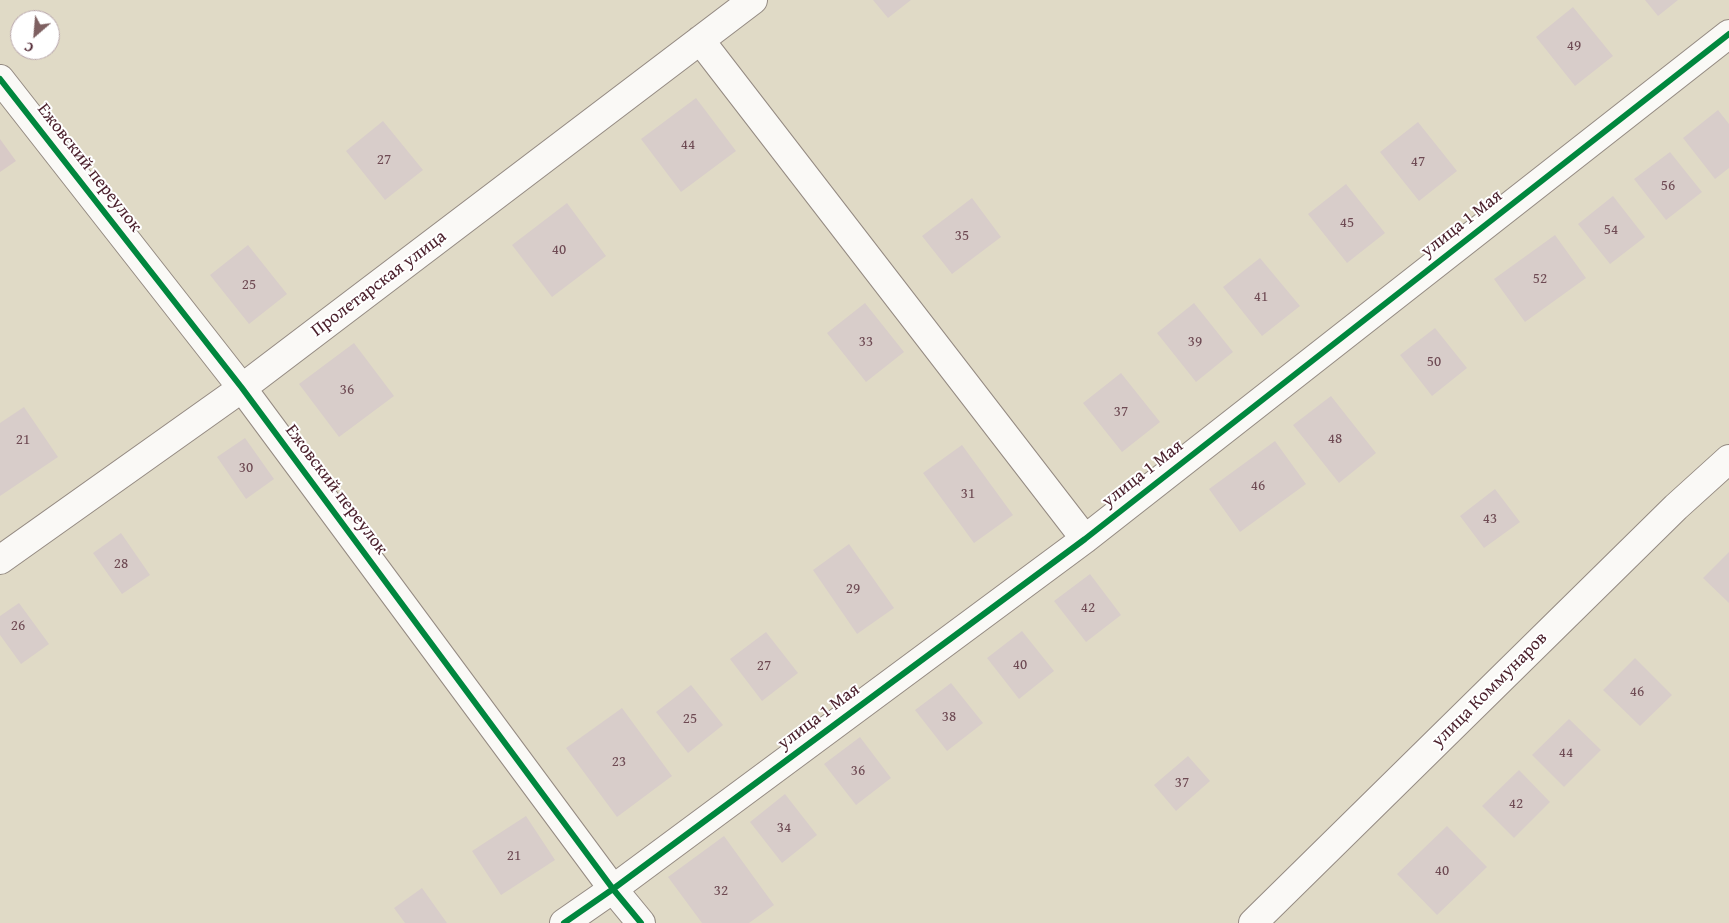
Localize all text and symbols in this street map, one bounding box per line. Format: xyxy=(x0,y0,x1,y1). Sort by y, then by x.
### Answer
north arrow xyxy=(10,10,60,60)
text: С xyxy=(21,37,37,58)
house number: 49 xyxy=(1567,37,1581,55)
street label: Ежовский переулок xyxy=(32,99,146,237)
house number: 44 xyxy=(681,136,695,154)
house number: 27 xyxy=(377,151,391,169)
house number: 47 xyxy=(1411,153,1425,171)
house number: 56 xyxy=(1661,177,1675,195)
street label: улица 1 Мая xyxy=(1417,186,1507,262)
house number: 45 xyxy=(1340,214,1354,232)
house number: 54 xyxy=(1604,221,1618,239)
street label: Пролетарская улица xyxy=(307,226,451,342)
house number: 35 xyxy=(955,227,969,245)
house number: 40 xyxy=(552,241,566,259)
house number: 52 xyxy=(1533,270,1547,288)
house number: 25 xyxy=(242,276,256,294)
house number: 41 xyxy=(1254,288,1268,306)
house number: 33 xyxy=(859,333,873,351)
house number: 39 xyxy=(1188,333,1202,351)
house number: 50 xyxy=(1427,353,1441,371)
house number: 36 xyxy=(340,381,354,399)
house number: 37 xyxy=(1114,403,1128,421)
street label: Ежовский переулок xyxy=(280,421,392,559)
house number: 48 xyxy=(1328,430,1342,448)
house number: 21 xyxy=(16,431,30,449)
street label: улица 1 Мая xyxy=(1098,436,1188,512)
house number: 30 xyxy=(239,459,253,477)
house number: 46 xyxy=(1251,477,1265,495)
house number: 31 xyxy=(961,485,975,503)
house number: 43 xyxy=(1483,510,1497,528)
house number: 28 xyxy=(114,555,128,573)
house number: 29 xyxy=(846,580,860,598)
house number: 42 xyxy=(1081,599,1095,617)
house number: 26 xyxy=(11,617,25,635)
street label: улица Коммунаров xyxy=(1428,628,1552,752)
house number: 40 xyxy=(1013,656,1027,674)
house number: 27 xyxy=(757,657,771,675)
street label: улица 1 Мая xyxy=(774,679,864,755)
house number: 46 xyxy=(1630,683,1644,701)
house number: 38 xyxy=(942,708,956,726)
house number: 25 xyxy=(683,710,697,728)
house number: 44 xyxy=(1559,744,1573,762)
house number: 23 xyxy=(612,753,626,771)
house number: 36 xyxy=(851,762,865,780)
house number: 37 xyxy=(1175,774,1189,792)
house number: 42 xyxy=(1509,795,1523,813)
house number: 34 xyxy=(777,819,791,837)
house number: 21 xyxy=(507,847,521,865)
house number: 40 xyxy=(1435,862,1449,880)
house number: 32 xyxy=(714,882,728,900)

